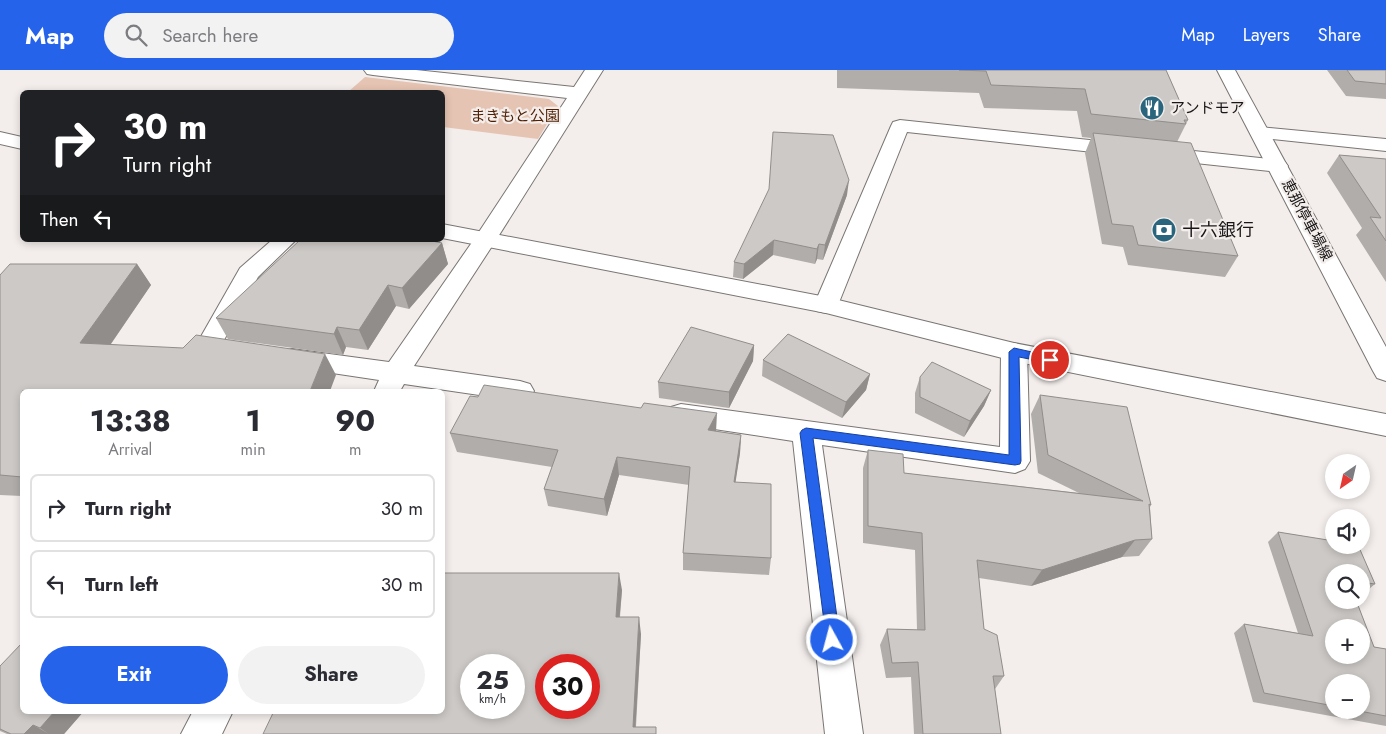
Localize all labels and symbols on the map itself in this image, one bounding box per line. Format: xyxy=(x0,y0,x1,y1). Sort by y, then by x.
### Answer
restaurant icon: アンドモア xyxy=(1139,95,1165,121)
place label: アンドモア xyxy=(1170,97,1244,119)
park label: まきもと公園 xyxy=(470,105,560,127)
street label: 恵那停車場線 xyxy=(1276,175,1338,265)
bank icon: 十六銀行 xyxy=(1151,217,1177,243)
place label: 十六銀行 xyxy=(1182,217,1254,243)
pin xyxy=(1029,339,1071,381)
north arrow xyxy=(1325,454,1370,499)
position arrow xyxy=(805,613,857,665)
speed limit sign: 30 xyxy=(535,654,600,719)

